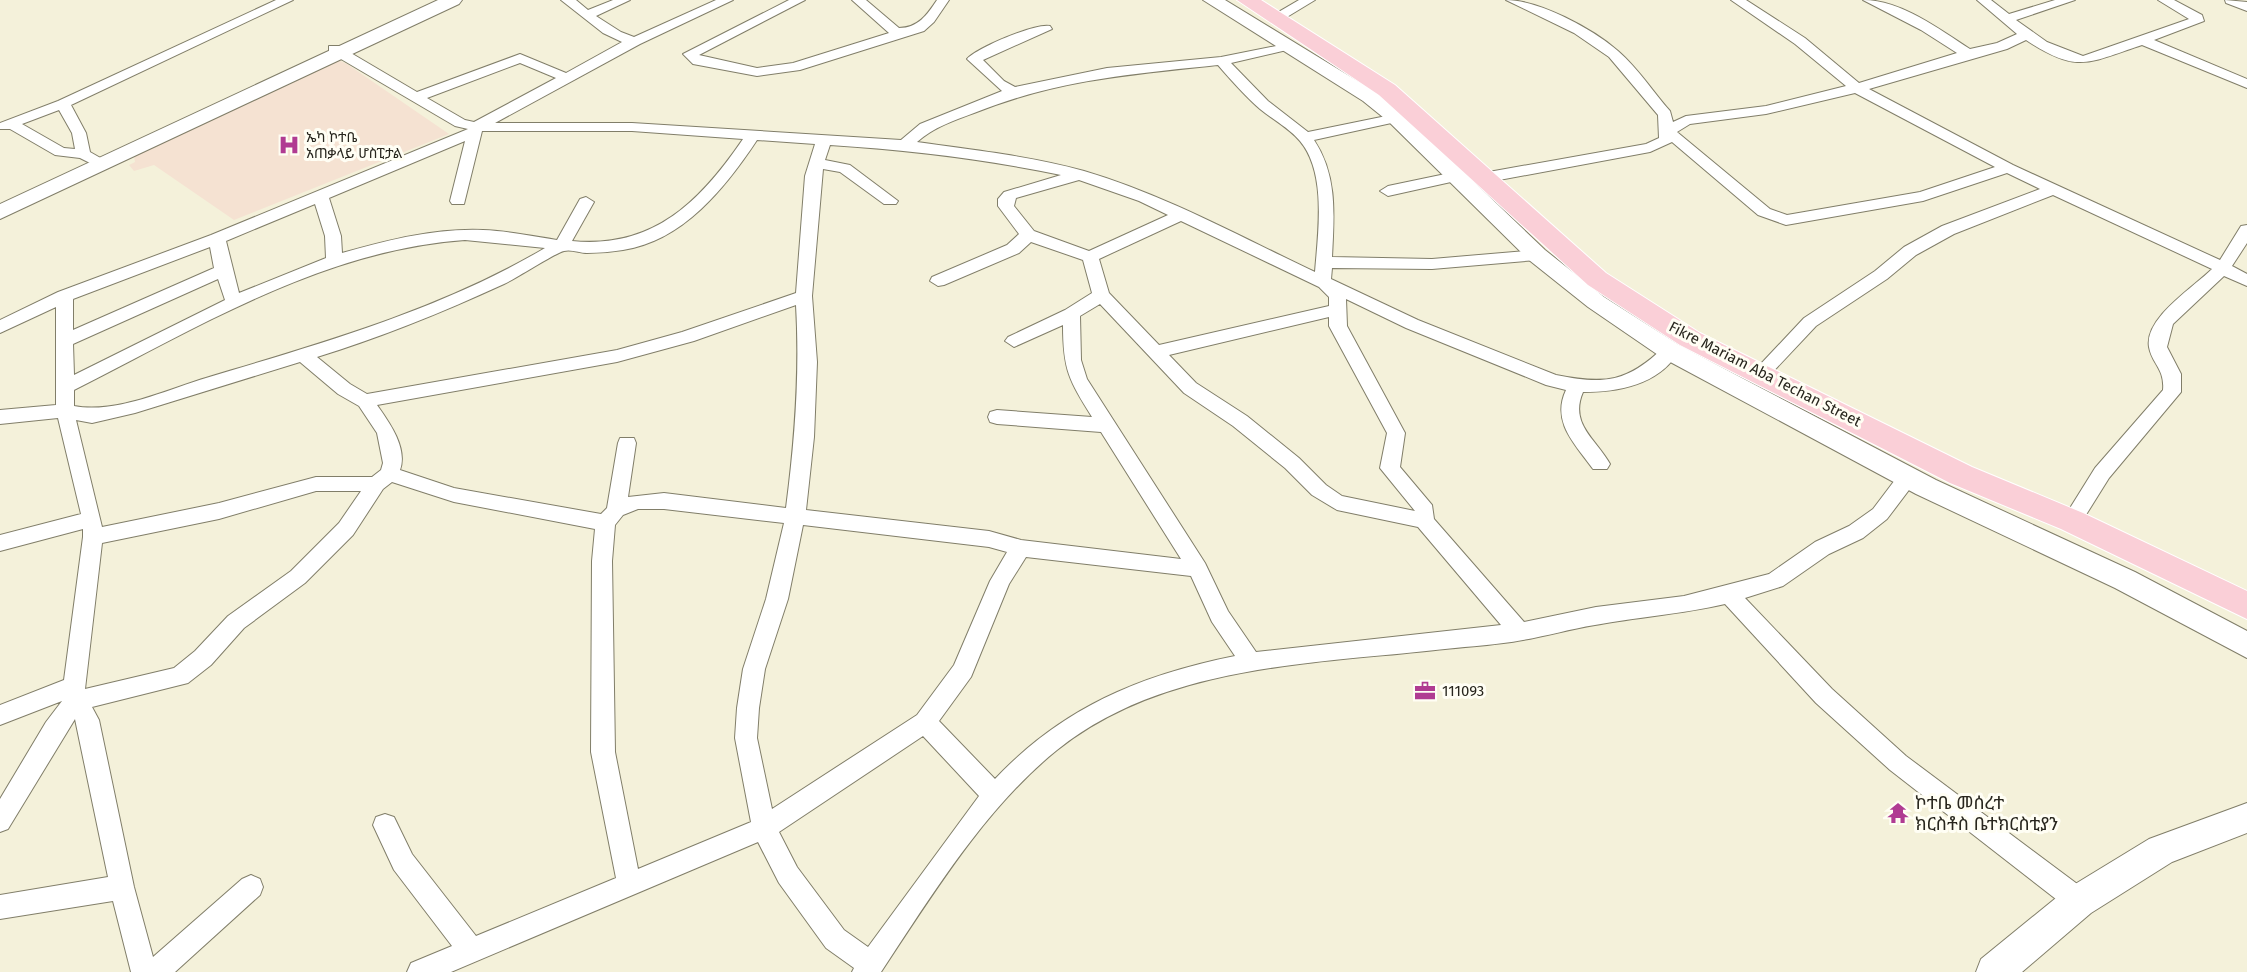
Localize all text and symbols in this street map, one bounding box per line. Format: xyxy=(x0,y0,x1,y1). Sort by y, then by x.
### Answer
place label: ኤካ ኮተቤ አጠቃላይ ሆስፒታል xyxy=(306,129,403,162)
hospital icon: ኤካ ኮተቤ አጠቃላይ ሆስፒታል xyxy=(277,133,301,157)
street label: Fikre Mariam Aba Techan Street xyxy=(1666,318,1865,431)
office icon: 111093 xyxy=(1413,679,1437,703)
place label: 111093 xyxy=(1442,682,1484,700)
place label: ኮተቤ መሰረተ ክርስቶስ ቤተክርስቲያን xyxy=(1915,792,2058,835)
temple icon: ኮተቤ መሰረተ ክርስቶስ ቤተክርስቲያን xyxy=(1886,801,1910,825)

